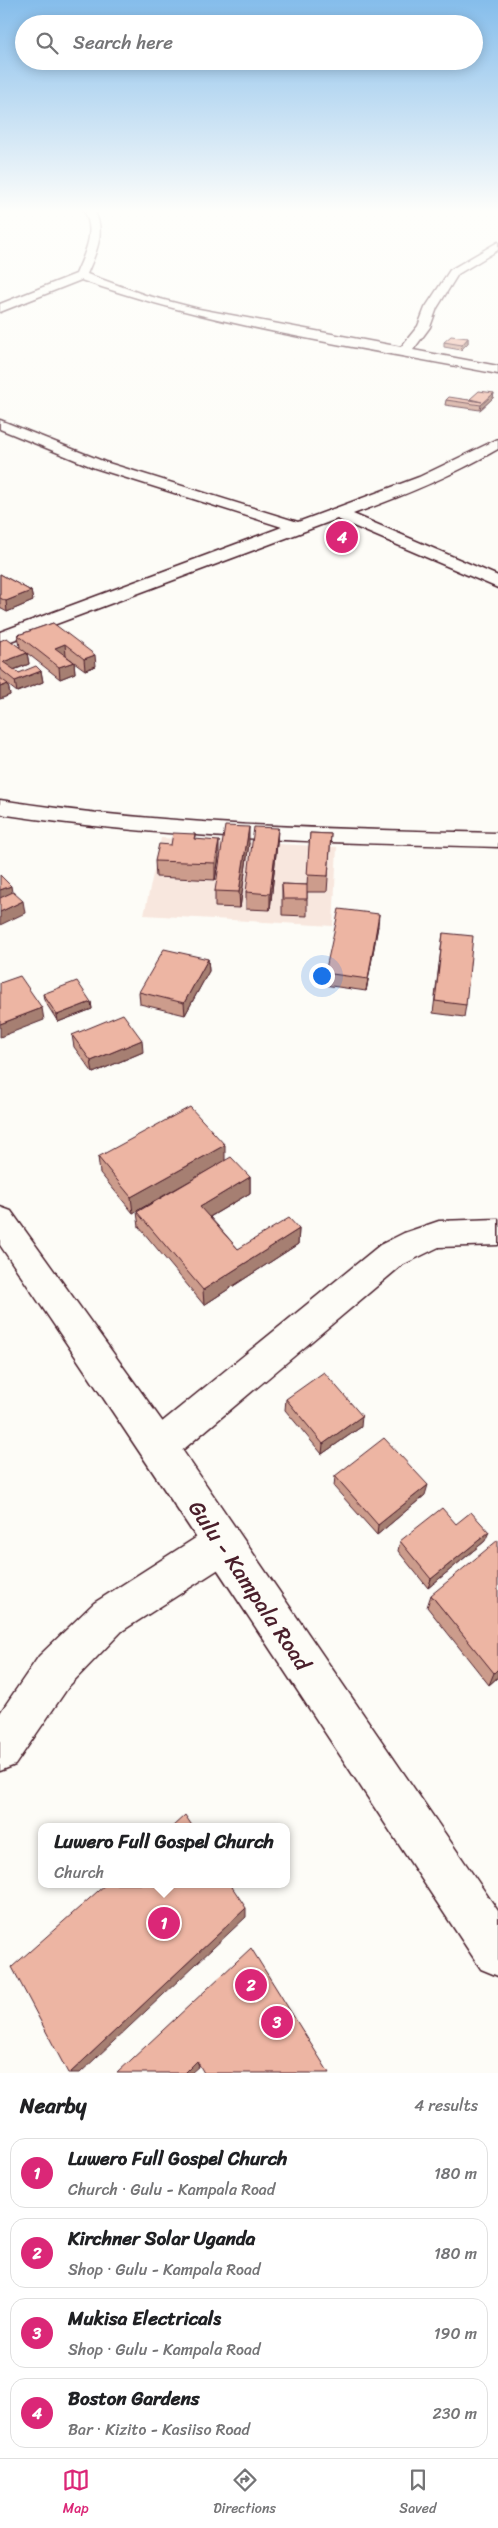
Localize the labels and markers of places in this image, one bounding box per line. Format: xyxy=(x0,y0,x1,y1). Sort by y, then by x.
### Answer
pin: 4 xyxy=(326,518,358,556)
pin: 1 xyxy=(148,1904,180,1942)
pin: 2 xyxy=(235,1966,267,2004)
pin: 3 xyxy=(261,2003,293,2041)

